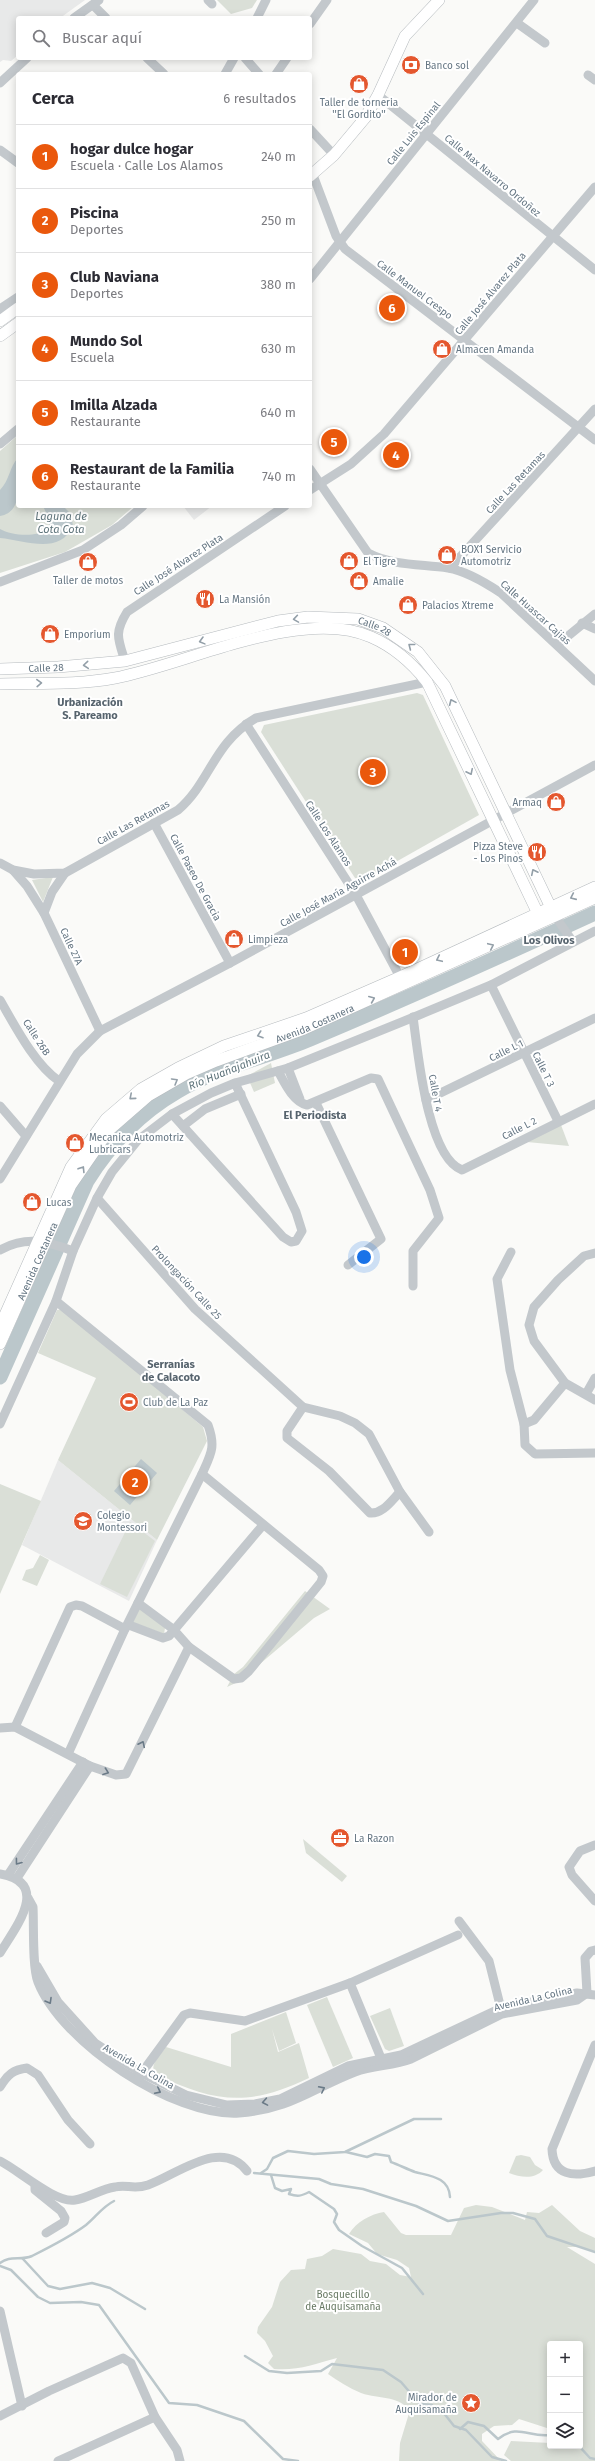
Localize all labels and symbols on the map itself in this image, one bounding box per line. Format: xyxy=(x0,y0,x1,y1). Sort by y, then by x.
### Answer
bank icon: Banco sol xyxy=(400,54,422,76)
place label: Banco sol xyxy=(425,60,469,72)
shop icon: Taller de torneria ''El Gordito'' xyxy=(348,73,370,95)
place label: Taller de torneria ''El Gordito'' xyxy=(320,97,398,121)
street label: Calle Luis Espinal xyxy=(384,99,443,168)
street label: Calle Max Navarro Ordoñez xyxy=(442,132,543,220)
street label: Calle José Alvarez Plata xyxy=(453,250,529,337)
street label: Calle Manuel Crespo xyxy=(374,257,455,322)
pin: 6 xyxy=(379,293,405,323)
shop icon: Almacen Amanda xyxy=(431,338,453,360)
place label: Almacen Amanda xyxy=(456,344,534,356)
pin: 5 xyxy=(321,427,347,457)
pin: 4 xyxy=(383,440,409,470)
street label: Calle Las Retamas xyxy=(484,449,548,516)
water label: Laguna de Cota Cota xyxy=(35,510,87,536)
street label: Calle José Alvarez Plata xyxy=(132,531,225,598)
shop icon: BOX1 Servicio Automotriz xyxy=(436,544,458,566)
place label: BOX1 Servicio Automotriz xyxy=(461,544,522,568)
shop icon: El Tigre xyxy=(338,550,360,572)
shop icon: Taller de motos xyxy=(77,551,99,573)
place label: El Tigre xyxy=(363,556,396,568)
shop icon: Amalie xyxy=(348,570,370,592)
place label: Taller de motos xyxy=(53,575,123,587)
place label: Amalie xyxy=(373,576,404,588)
street label: Calle Huascar Cajias xyxy=(498,578,573,648)
restaurant icon: La Mansión xyxy=(194,588,216,610)
place label: La Mansión xyxy=(219,594,270,606)
shop icon: Palacios Xtreme xyxy=(397,594,419,616)
place label: Palacios Xtreme xyxy=(422,600,494,612)
one-way arrow xyxy=(293,614,299,622)
street label: Calle 28 xyxy=(356,615,394,639)
shop icon: Emporium xyxy=(39,623,61,645)
place label: Emporium xyxy=(64,629,111,641)
one-way arrow xyxy=(199,636,206,645)
one-way arrow xyxy=(408,644,415,651)
one-way arrow xyxy=(83,660,89,669)
street label: Calle 28 xyxy=(28,661,65,675)
one-way arrow xyxy=(36,679,42,687)
district label: Urbanización S. Pareamo xyxy=(57,696,123,722)
one-way arrow xyxy=(449,699,457,707)
pin: 3 xyxy=(360,757,386,787)
one-way arrow xyxy=(465,768,473,775)
shop icon: Armaq xyxy=(545,791,567,813)
place label: Armaq xyxy=(512,797,542,809)
street label: Calle Las Retamas xyxy=(95,798,172,848)
street label: Calle Los Alamos xyxy=(302,798,354,869)
street label: Calle Paseo De Gracia xyxy=(167,832,223,923)
place label: Pizza Steve - Los Pinos xyxy=(473,841,523,865)
restaurant icon: Pizza Steve - Los Pinos xyxy=(526,841,548,863)
street label: Calle José María Aguirre Achá xyxy=(278,855,399,930)
one-way arrow xyxy=(531,868,539,876)
one-way arrow xyxy=(569,892,577,900)
street label: Calle 27A xyxy=(57,926,85,967)
shop icon: Limpieza xyxy=(223,928,245,950)
place label: Limpieza xyxy=(248,934,288,946)
district label: Los Olivos xyxy=(524,934,575,947)
pin: 1 xyxy=(392,937,418,967)
one-way arrow xyxy=(487,943,494,951)
one-way arrow xyxy=(435,954,443,962)
one-way arrow xyxy=(369,996,376,1004)
street label: Avenida Costanera xyxy=(274,1002,356,1046)
street label: Calle 26B xyxy=(20,1017,52,1058)
one-way arrow xyxy=(257,1030,264,1038)
street label: Calle L 1 xyxy=(487,1037,526,1064)
water label: Río Huañajahuira xyxy=(187,1048,272,1093)
street label: Calle T 3 xyxy=(529,1050,557,1089)
street label: Calle T 4 xyxy=(426,1073,444,1114)
one-way arrow xyxy=(171,1078,178,1085)
one-way arrow xyxy=(129,1093,136,1100)
district label: El Periodista xyxy=(284,1109,347,1122)
street label: Calle L 2 xyxy=(500,1115,539,1143)
shop icon: Mecanica Automotriz Lubricars xyxy=(64,1132,86,1154)
place label: Mecanica Automotriz Lubricars xyxy=(89,1132,184,1156)
one-way arrow xyxy=(77,1166,84,1173)
shop icon: Lucas xyxy=(21,1191,43,1213)
place label: Lucas xyxy=(46,1197,72,1209)
street label: Avenida Costanera xyxy=(15,1220,61,1302)
street label: Prolongación Calle 25 xyxy=(149,1243,224,1322)
your location xyxy=(354,1247,374,1267)
district label: Serranías de Calacoto xyxy=(142,1358,201,1384)
sports icon: Club de La Paz xyxy=(118,1391,140,1413)
place label: Club de La Paz xyxy=(143,1397,209,1409)
pin: 2 xyxy=(122,1467,148,1497)
school or university icon: Colegio Montessori xyxy=(72,1510,94,1532)
place label: Colegio Montessori xyxy=(97,1510,147,1534)
one-way arrow xyxy=(137,1741,145,1749)
one-way arrow xyxy=(102,1767,109,1775)
office icon: La Razon xyxy=(329,1827,351,1849)
place label: La Razon xyxy=(354,1833,394,1845)
one-way arrow xyxy=(16,1858,23,1865)
street label: Avenida La Colina xyxy=(493,1984,574,2014)
one-way arrow xyxy=(44,1997,51,2004)
street label: Avenida La Colina xyxy=(101,2042,176,2092)
one-way arrow xyxy=(154,2086,161,2093)
one-way arrow xyxy=(317,2086,325,2093)
one-way arrow xyxy=(262,2097,268,2106)
park label: Bosquecillo de Auquisamaña xyxy=(305,2289,381,2313)
place label: Mirador de Auquisamaña xyxy=(396,2392,457,2416)
place icon: Mirador de Auquisamaña xyxy=(460,2392,482,2414)

